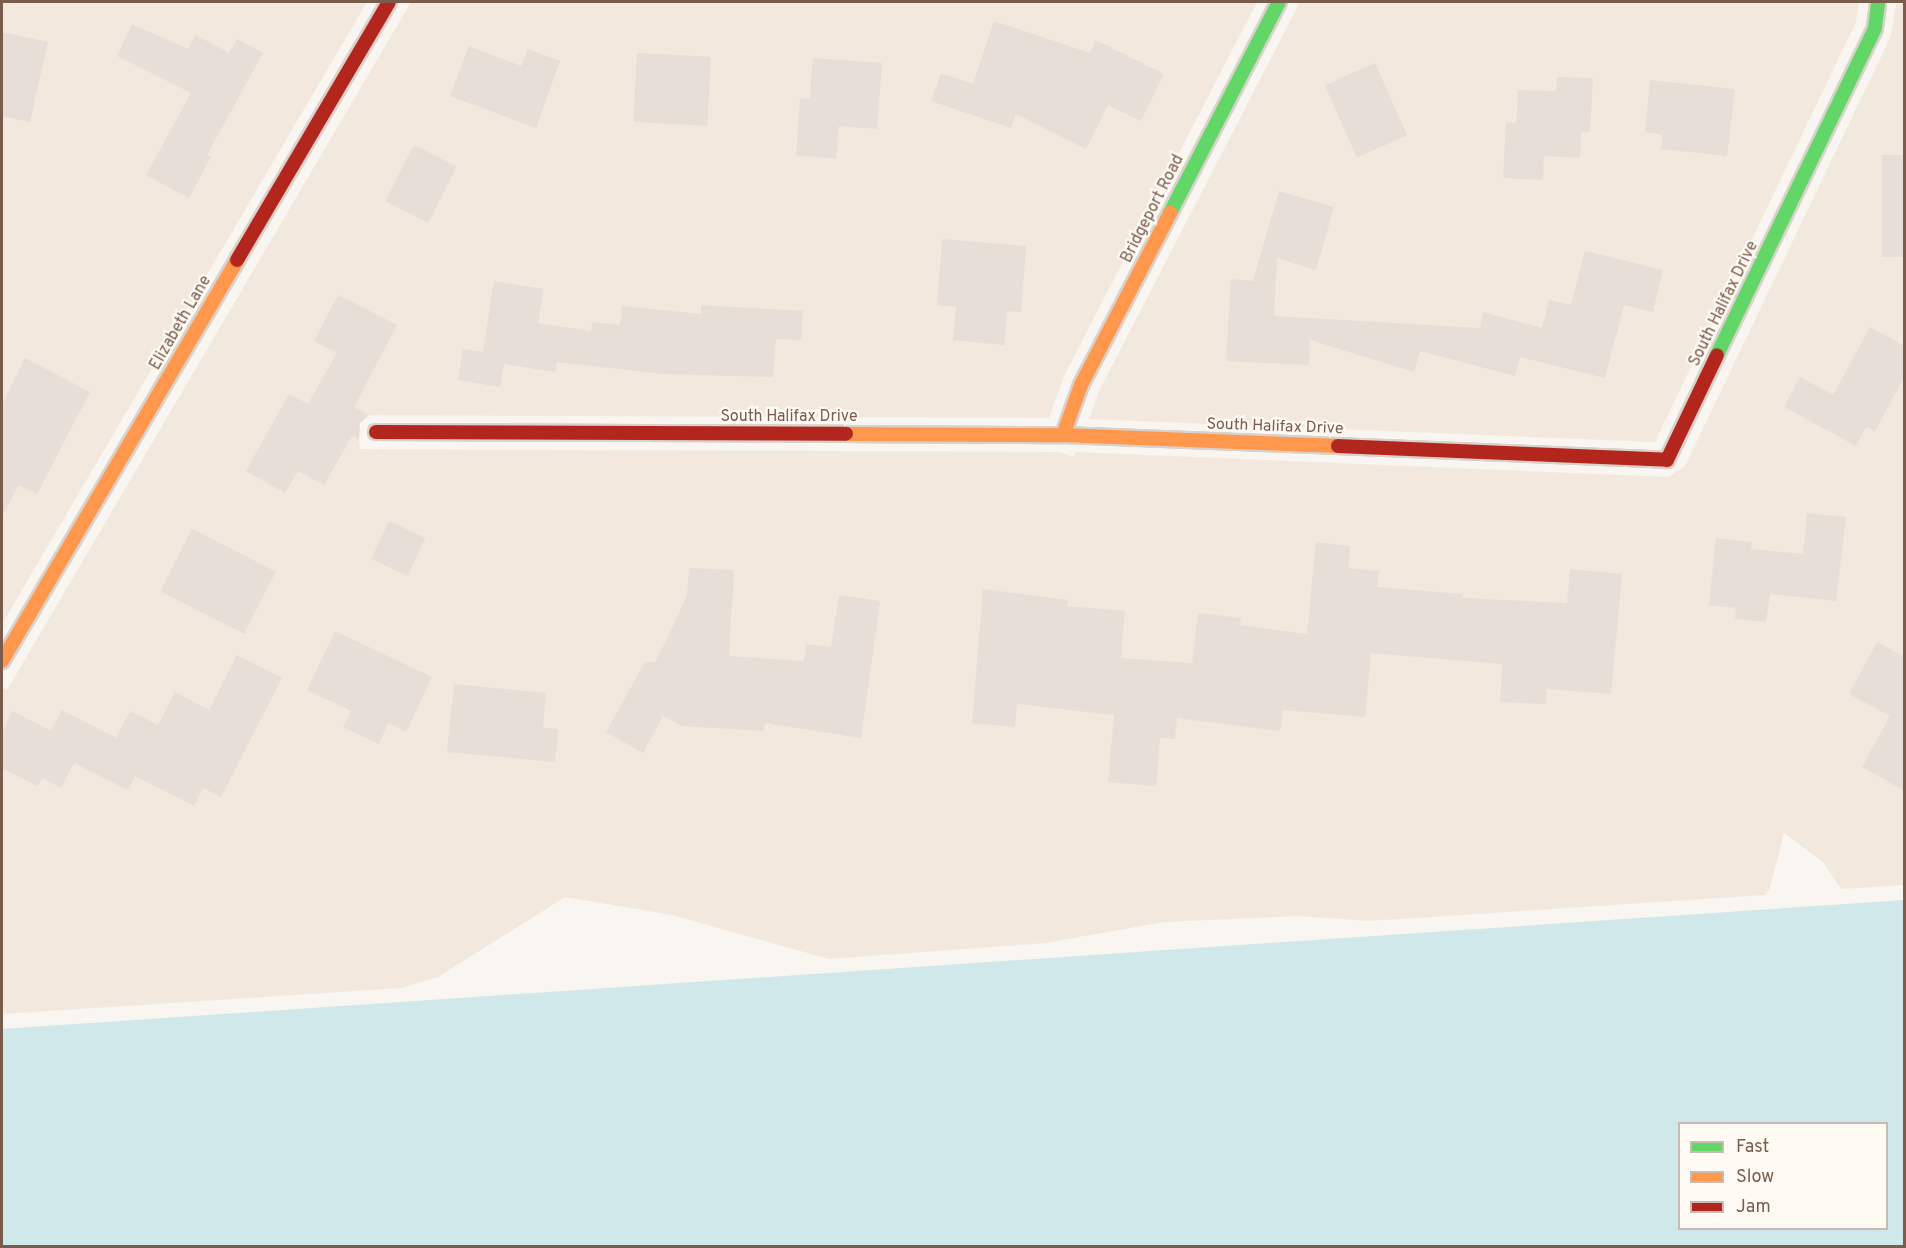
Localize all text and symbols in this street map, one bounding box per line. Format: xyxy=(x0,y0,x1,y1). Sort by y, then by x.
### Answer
street label: Bridgeport Road xyxy=(1117,152,1189,266)
street label: South Halifax Drive xyxy=(1685,238,1763,370)
street label: Elizabeth Lane xyxy=(146,272,216,374)
street label: South Halifax Drive xyxy=(721,407,857,427)
street label: South Halifax Drive xyxy=(1206,415,1344,439)
legend xyxy=(1678,1122,1888,1230)
text: Fast xyxy=(1736,1136,1769,1159)
text: Slow xyxy=(1736,1166,1774,1189)
text: Jam xyxy=(1736,1196,1771,1219)

